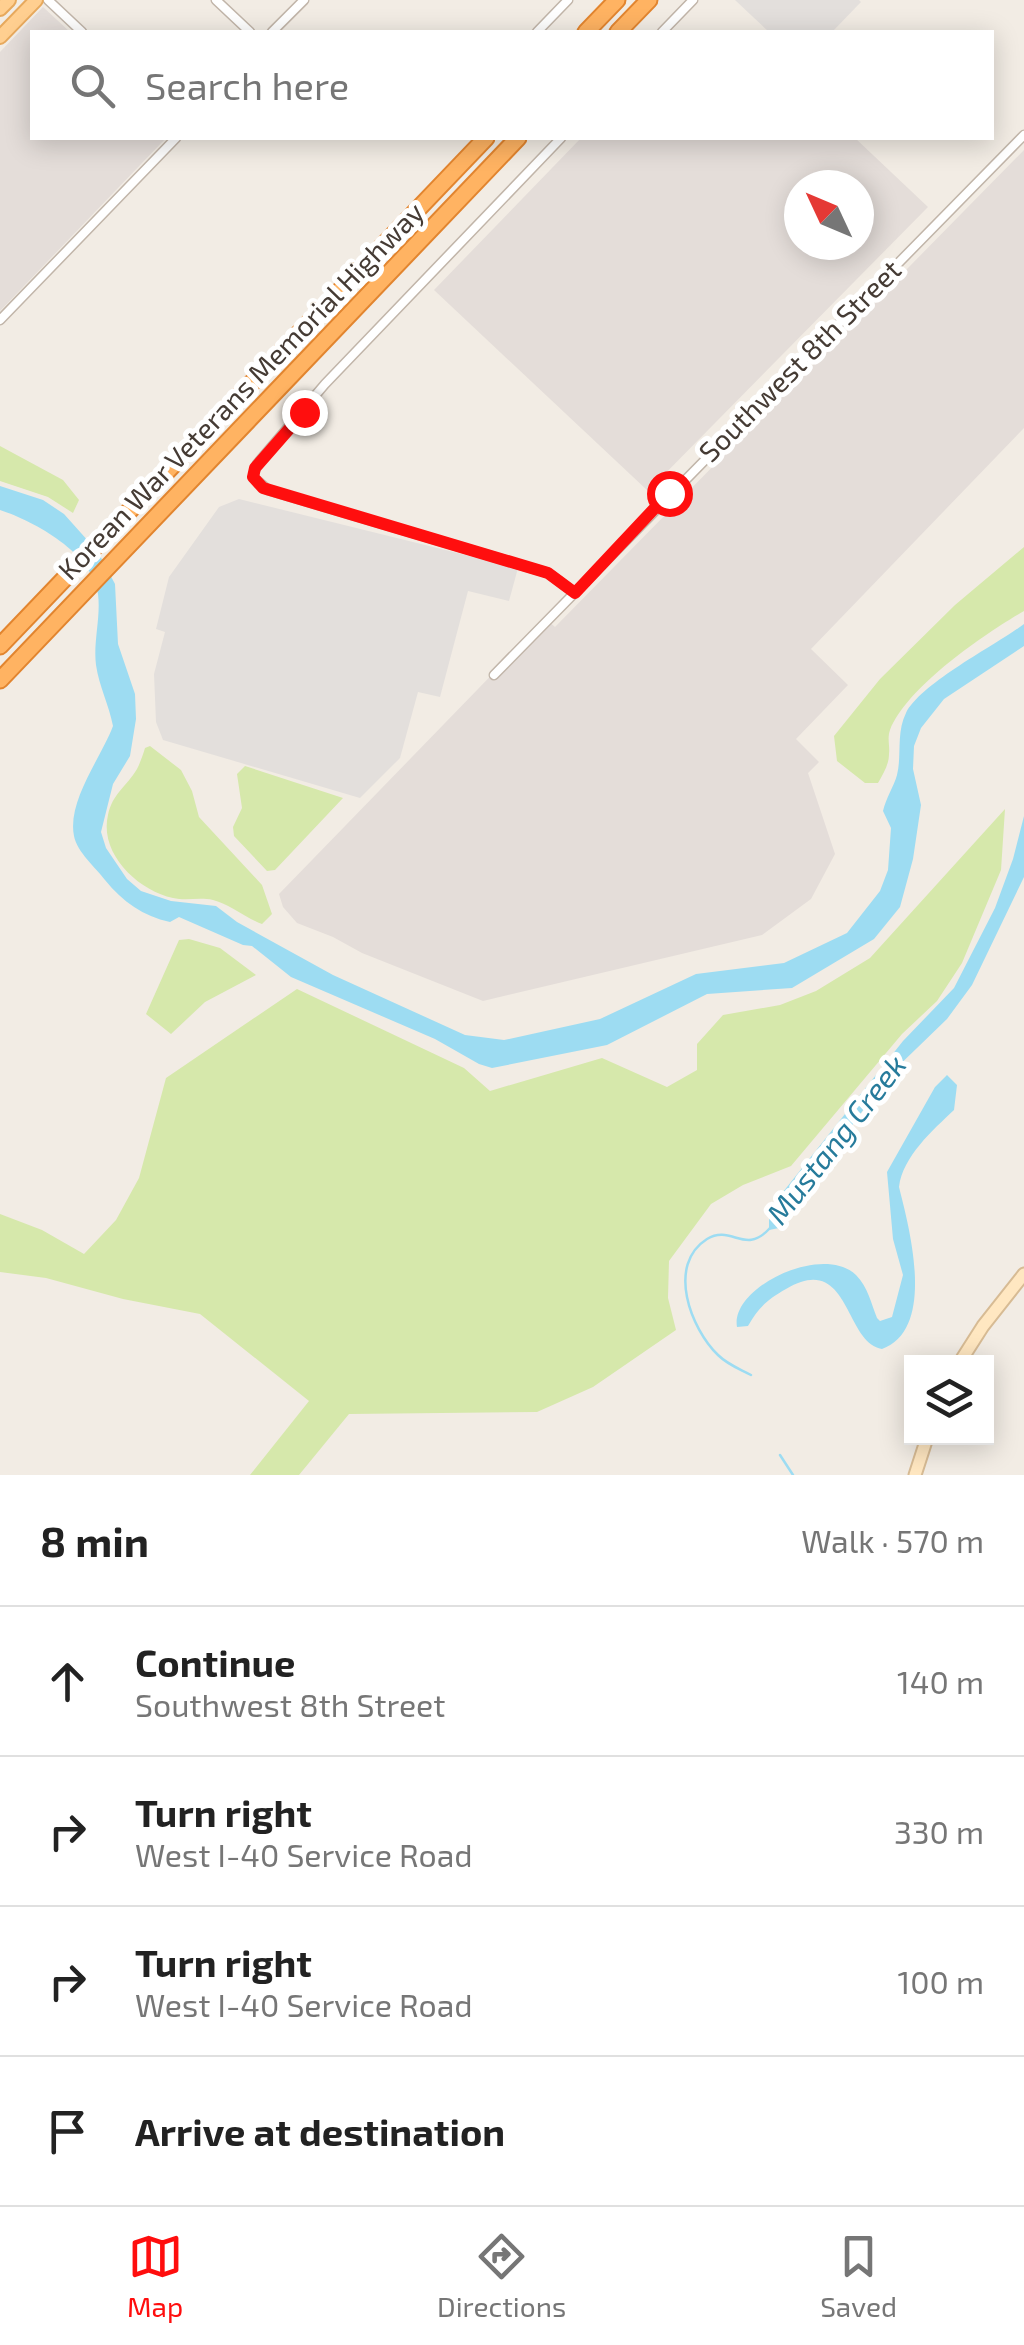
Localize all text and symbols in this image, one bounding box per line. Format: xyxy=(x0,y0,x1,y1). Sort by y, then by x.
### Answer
search box xyxy=(30,30,994,140)
icon: search xyxy=(65,58,120,113)
text: Search here xyxy=(145,62,349,108)
north arrow xyxy=(784,170,874,260)
street label: Korean War Veterans Memorial Highway xyxy=(50,194,430,586)
street label: Southwest 8th Street xyxy=(691,252,907,468)
route end xyxy=(282,390,328,436)
route start xyxy=(647,471,693,517)
water label: Mustang Creek xyxy=(758,1047,913,1231)
map controls xyxy=(904,1355,994,1445)
button: layers xyxy=(904,1355,994,1445)
text: 8 min xyxy=(40,1515,149,1565)
text: Walk · 570 m xyxy=(801,1521,984,1559)
text: Continue xyxy=(135,1639,295,1685)
icon: ahead xyxy=(40,1654,95,1709)
text: 140 m xyxy=(897,1662,984,1700)
text: Southwest 8th Street xyxy=(135,1685,445,1723)
text: Turn right xyxy=(135,1789,312,1835)
icon: right xyxy=(40,1804,95,1859)
text: 330 m xyxy=(894,1812,984,1850)
text: West I-40 Service Road xyxy=(135,1835,473,1873)
text: Turn right xyxy=(135,1939,312,1985)
icon: right xyxy=(40,1954,95,2009)
text: 100 m xyxy=(898,1962,984,2000)
text: West I-40 Service Road xyxy=(135,1985,473,2023)
icon: arrive xyxy=(40,2104,95,2159)
text: Arrive at destination xyxy=(135,2108,505,2154)
tab: Map xyxy=(127,2229,183,2323)
tab: Directions xyxy=(437,2229,566,2323)
tab: Saved xyxy=(820,2229,897,2323)

